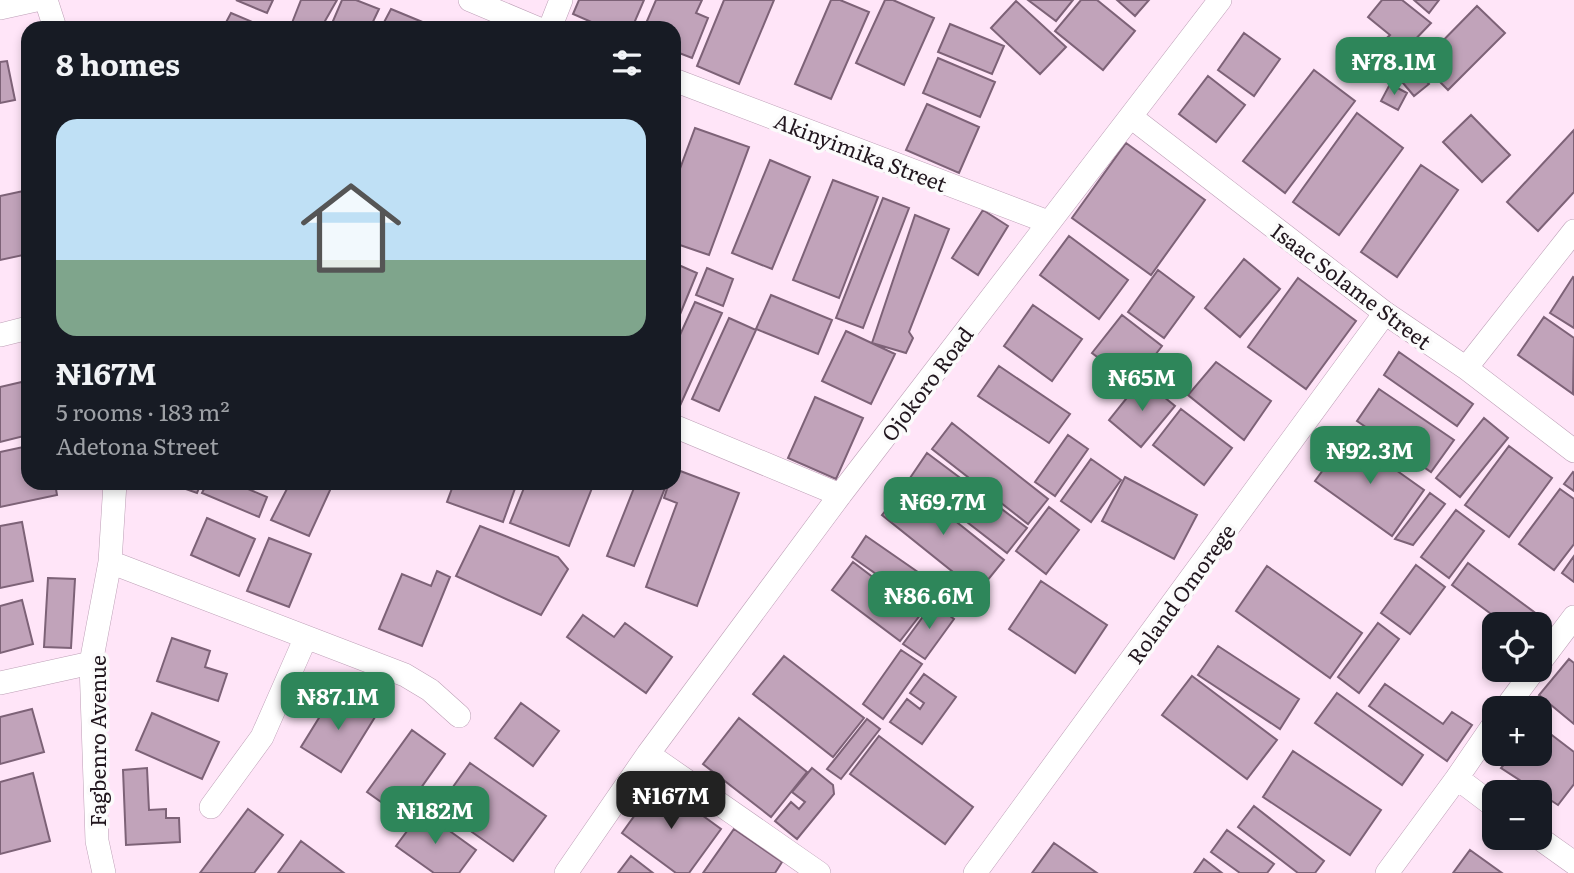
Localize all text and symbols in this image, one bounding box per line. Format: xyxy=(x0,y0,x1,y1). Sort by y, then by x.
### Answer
pin: ₦78.1M xyxy=(1337,38,1451,97)
text: 8 homes xyxy=(56,41,180,85)
text: ₦78.1M xyxy=(1351,43,1437,77)
icon: filters xyxy=(608,44,646,82)
street label: Akinyimika Street xyxy=(770,104,952,198)
icon: home xyxy=(288,165,414,291)
street label: Isaac Solame Street xyxy=(1265,214,1439,356)
street label: Ojokoro Road xyxy=(873,319,979,447)
text: ₦167M xyxy=(56,350,157,394)
pin: ₦65M xyxy=(1101,354,1183,413)
text: ₦65M xyxy=(1108,359,1176,393)
text: 5 rooms · 183 m² xyxy=(56,394,230,428)
pin: ₦92.3M xyxy=(1313,426,1427,486)
text: Adetona Street xyxy=(56,428,219,462)
text: ₦92.3M xyxy=(1326,432,1414,466)
pin: ₦69.7M xyxy=(886,477,1000,537)
text: ₦69.7M xyxy=(900,483,986,517)
street label: Roland Omorege xyxy=(1118,516,1242,670)
pin: ₦86.6M xyxy=(872,572,986,631)
text: ₦86.6M xyxy=(884,577,974,611)
map controls xyxy=(1482,612,1552,850)
button: locate xyxy=(1482,612,1552,682)
street label: Fagbenro Avenue xyxy=(81,655,112,827)
pin: ₦87.1M xyxy=(281,672,395,732)
text: ₦87.1M xyxy=(297,678,379,712)
button: + xyxy=(1482,696,1552,766)
pin: ₦167M xyxy=(622,772,720,831)
text: ₦167M xyxy=(632,777,710,811)
button: − xyxy=(1482,780,1552,850)
pin: ₦182M xyxy=(386,786,484,846)
text: ₦182M xyxy=(396,792,474,826)

